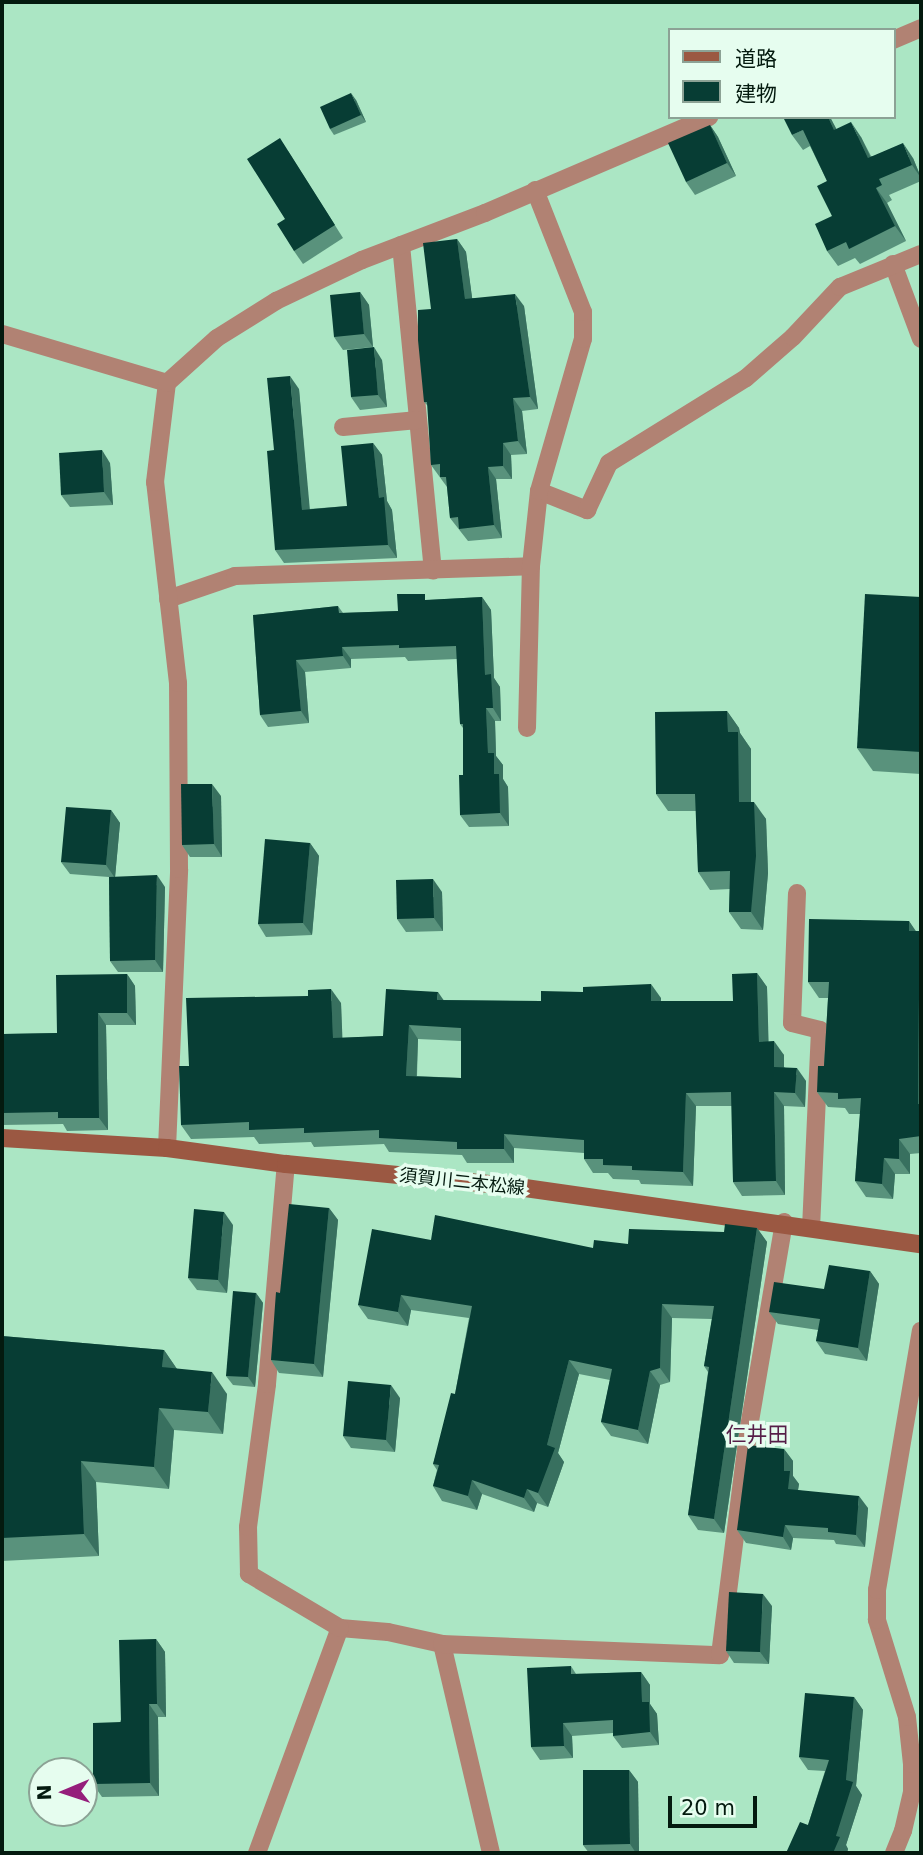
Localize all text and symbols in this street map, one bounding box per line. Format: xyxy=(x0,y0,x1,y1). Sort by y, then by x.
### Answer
legend xyxy=(668,28,895,119)
text: 道路 xyxy=(735,47,777,71)
text: 建物 xyxy=(735,82,777,106)
street label: 須賀川二本松線 xyxy=(398,1165,526,1199)
district label: 仁井田 xyxy=(726,1422,788,1448)
north arrow xyxy=(28,1757,98,1827)
scale bar xyxy=(671,1782,760,1826)
text: N xyxy=(33,1784,55,1801)
text: 20 m xyxy=(681,1796,735,1820)

